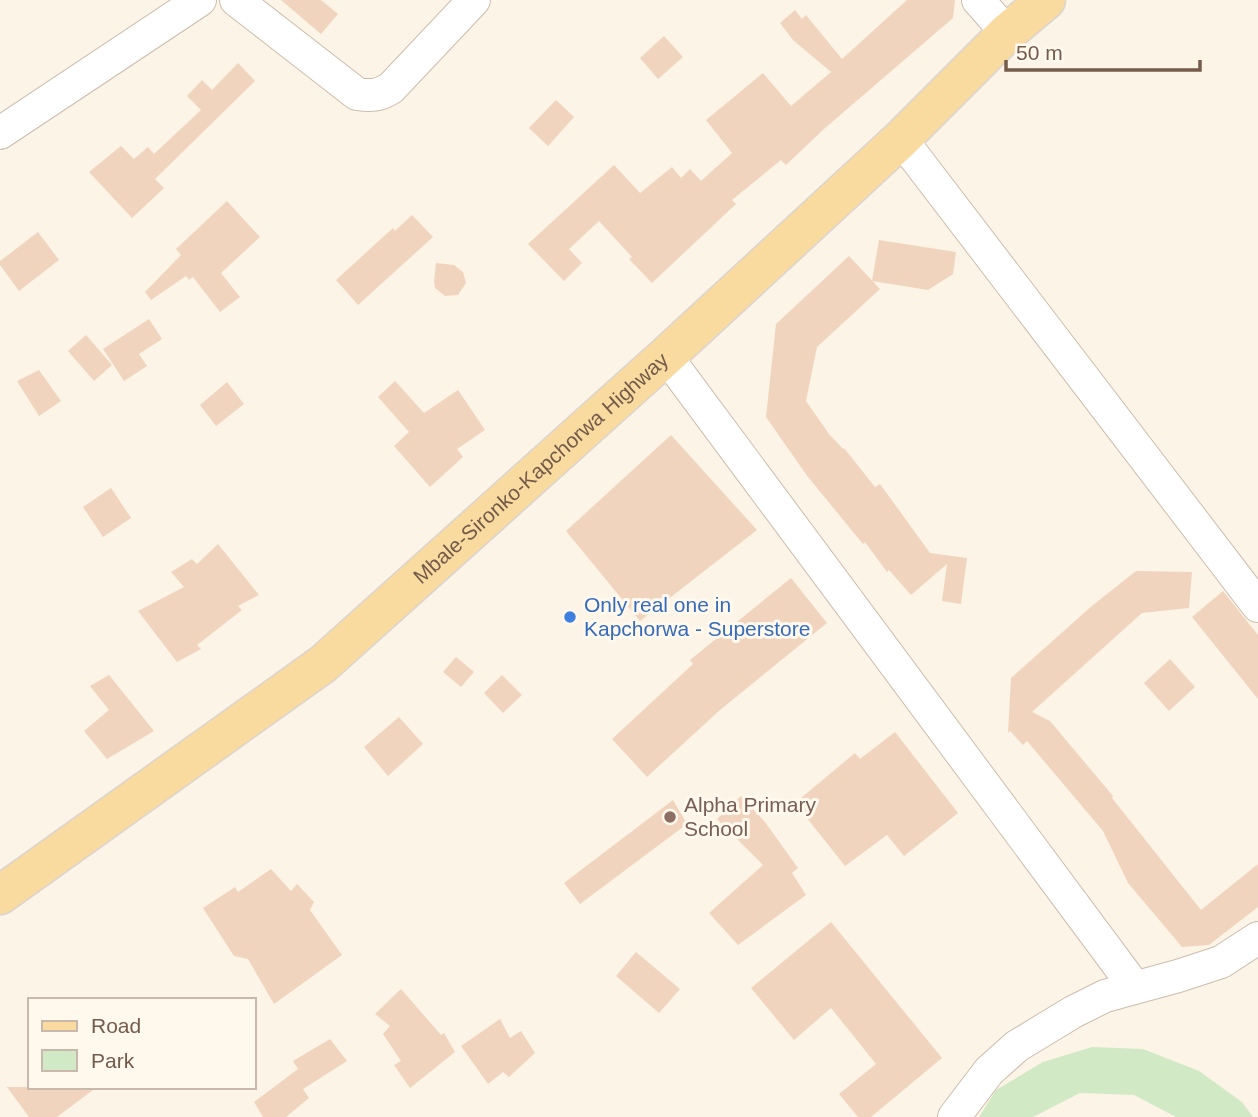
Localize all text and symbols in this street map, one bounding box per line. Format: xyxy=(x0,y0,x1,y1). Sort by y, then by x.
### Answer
scale bar xyxy=(1006,28,1200,72)
text: 50 m xyxy=(1016,41,1063,64)
street label: Mbale-Sironko-Kapchorwa Highway xyxy=(409,347,673,588)
place label: Only real one in Kapchorwa - Superstore xyxy=(584,593,810,640)
marker: Only real one in Kapchorwa - Superstore xyxy=(562,609,578,625)
place label: Alpha Primary School xyxy=(684,793,816,840)
marker: Alpha Primary School xyxy=(662,809,678,825)
legend xyxy=(28,998,256,1089)
text: Road xyxy=(91,1014,141,1037)
text: Park xyxy=(91,1049,135,1072)

